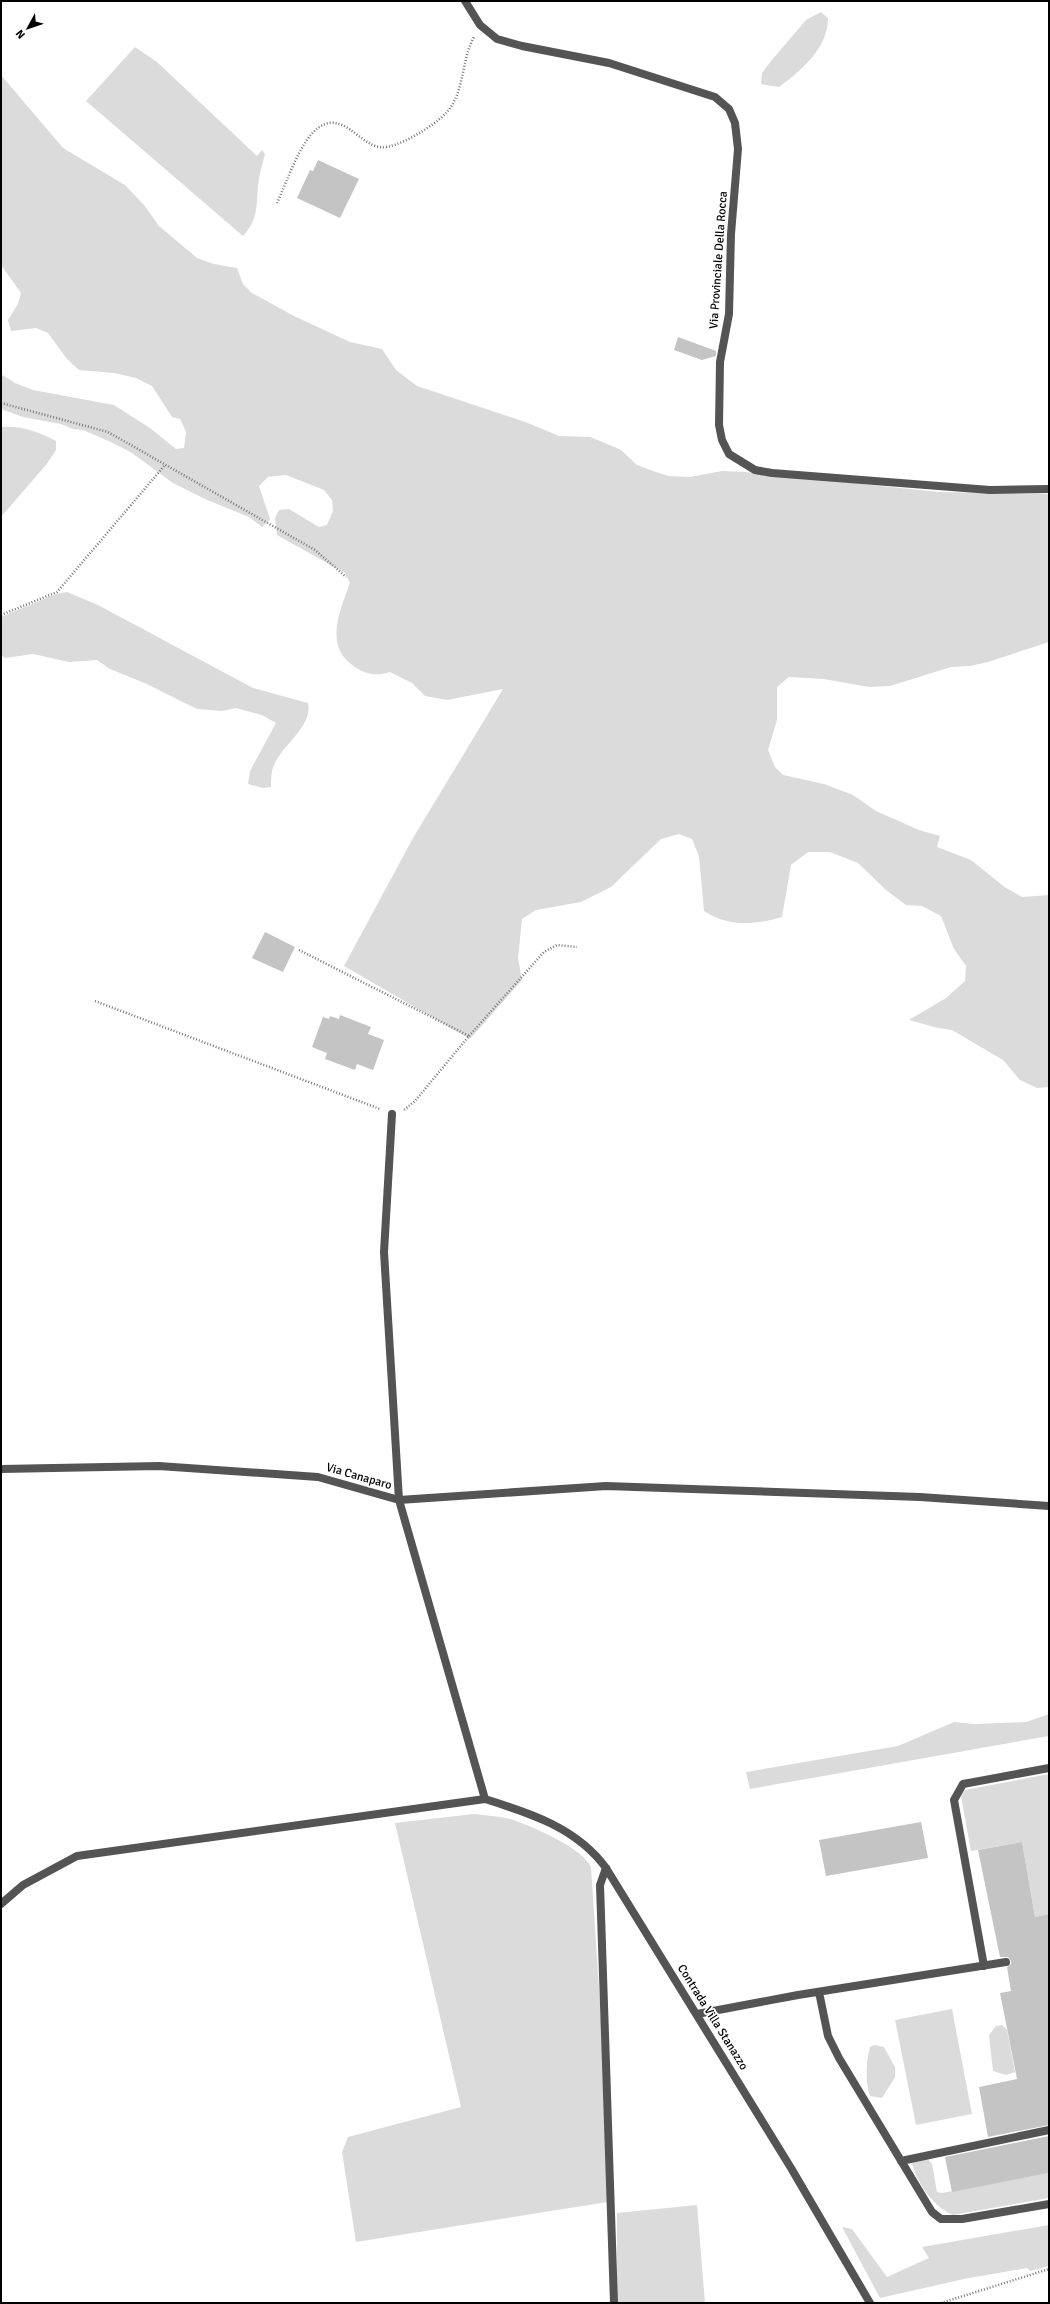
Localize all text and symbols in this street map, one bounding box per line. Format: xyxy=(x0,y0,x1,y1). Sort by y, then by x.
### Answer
north arrow xyxy=(8,8,48,48)
text: N xyxy=(13,27,28,41)
street label: Via Provinciale Della Rocca xyxy=(706,191,731,329)
street label: Via Canaparo xyxy=(324,1460,393,1493)
street label: Contrada Villa Stanazzo xyxy=(674,1962,751,2073)

